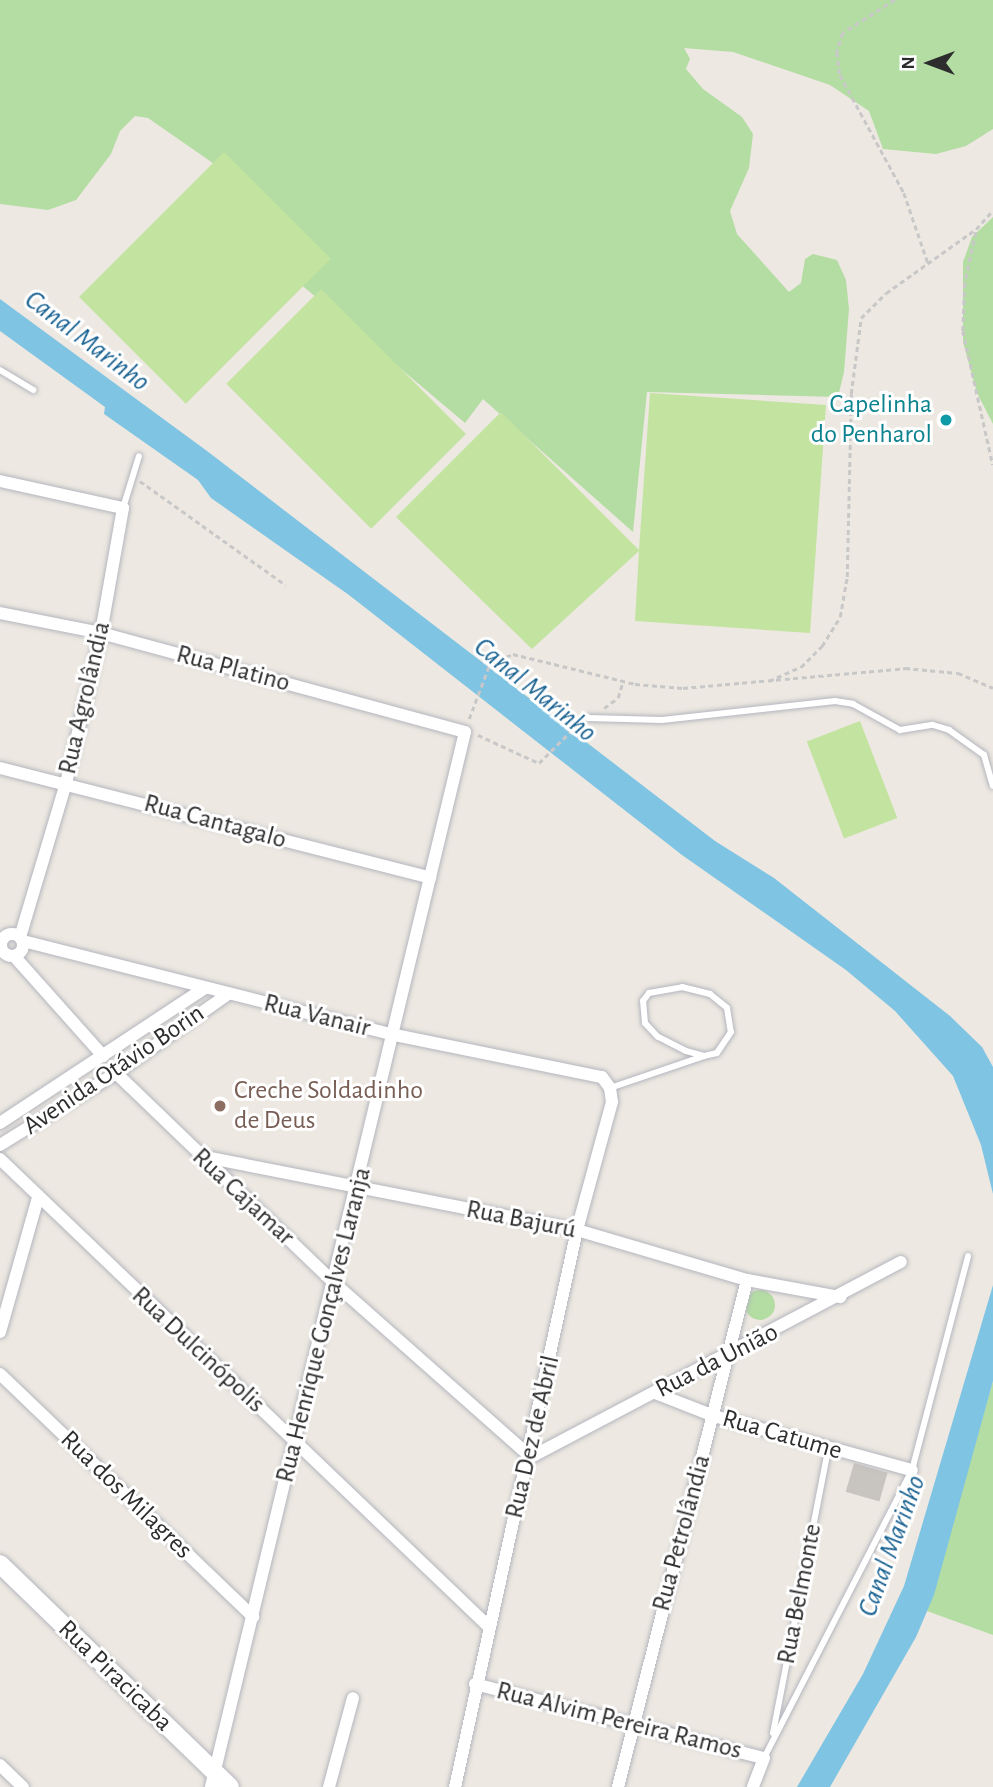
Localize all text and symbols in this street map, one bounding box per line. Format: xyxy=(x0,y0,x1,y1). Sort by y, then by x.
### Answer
north arrow xyxy=(895,28,965,98)
text: N xyxy=(899,56,918,70)
water label: Canal Marinho xyxy=(18,283,156,399)
place label: Capelinha do Penharol xyxy=(811,389,932,450)
marker: Capelinha do Penharol xyxy=(938,412,954,428)
street label: Rua Agrolândia xyxy=(52,619,118,777)
water label: Canal Marinho xyxy=(467,630,603,750)
street label: Rua Platino xyxy=(173,639,293,699)
street label: Rua Cantagalo xyxy=(140,788,290,856)
street label: Rua Vanair xyxy=(261,988,373,1044)
street label: Avenida Otávio Borin xyxy=(17,998,211,1142)
place label: Creche Soldadinho de Deus xyxy=(234,1075,423,1136)
marker: Creche Soldadinho de Deus xyxy=(212,1098,228,1114)
street label: Rua Cajamar xyxy=(185,1142,301,1252)
street label: Rua Henrique Gonçalves Laranja xyxy=(270,1164,378,1486)
street label: Rua Bajurú xyxy=(464,1194,578,1246)
street label: Rua Dulcinópolis xyxy=(125,1280,271,1420)
street label: Rua da União xyxy=(650,1317,784,1405)
street label: Rua Dez de Abril xyxy=(499,1352,567,1522)
street label: Rua Catume xyxy=(719,1403,845,1467)
street label: Rua dos Milagres xyxy=(53,1424,199,1566)
street label: Rua Petrolândia xyxy=(646,1451,718,1615)
water label: Canal Marinho xyxy=(851,1471,933,1621)
street label: Rua Belmonte xyxy=(771,1521,829,1667)
street label: Rua Piracicaba xyxy=(51,1614,179,1738)
street label: Rua Alvim Pereira Ramos xyxy=(493,1675,745,1767)

